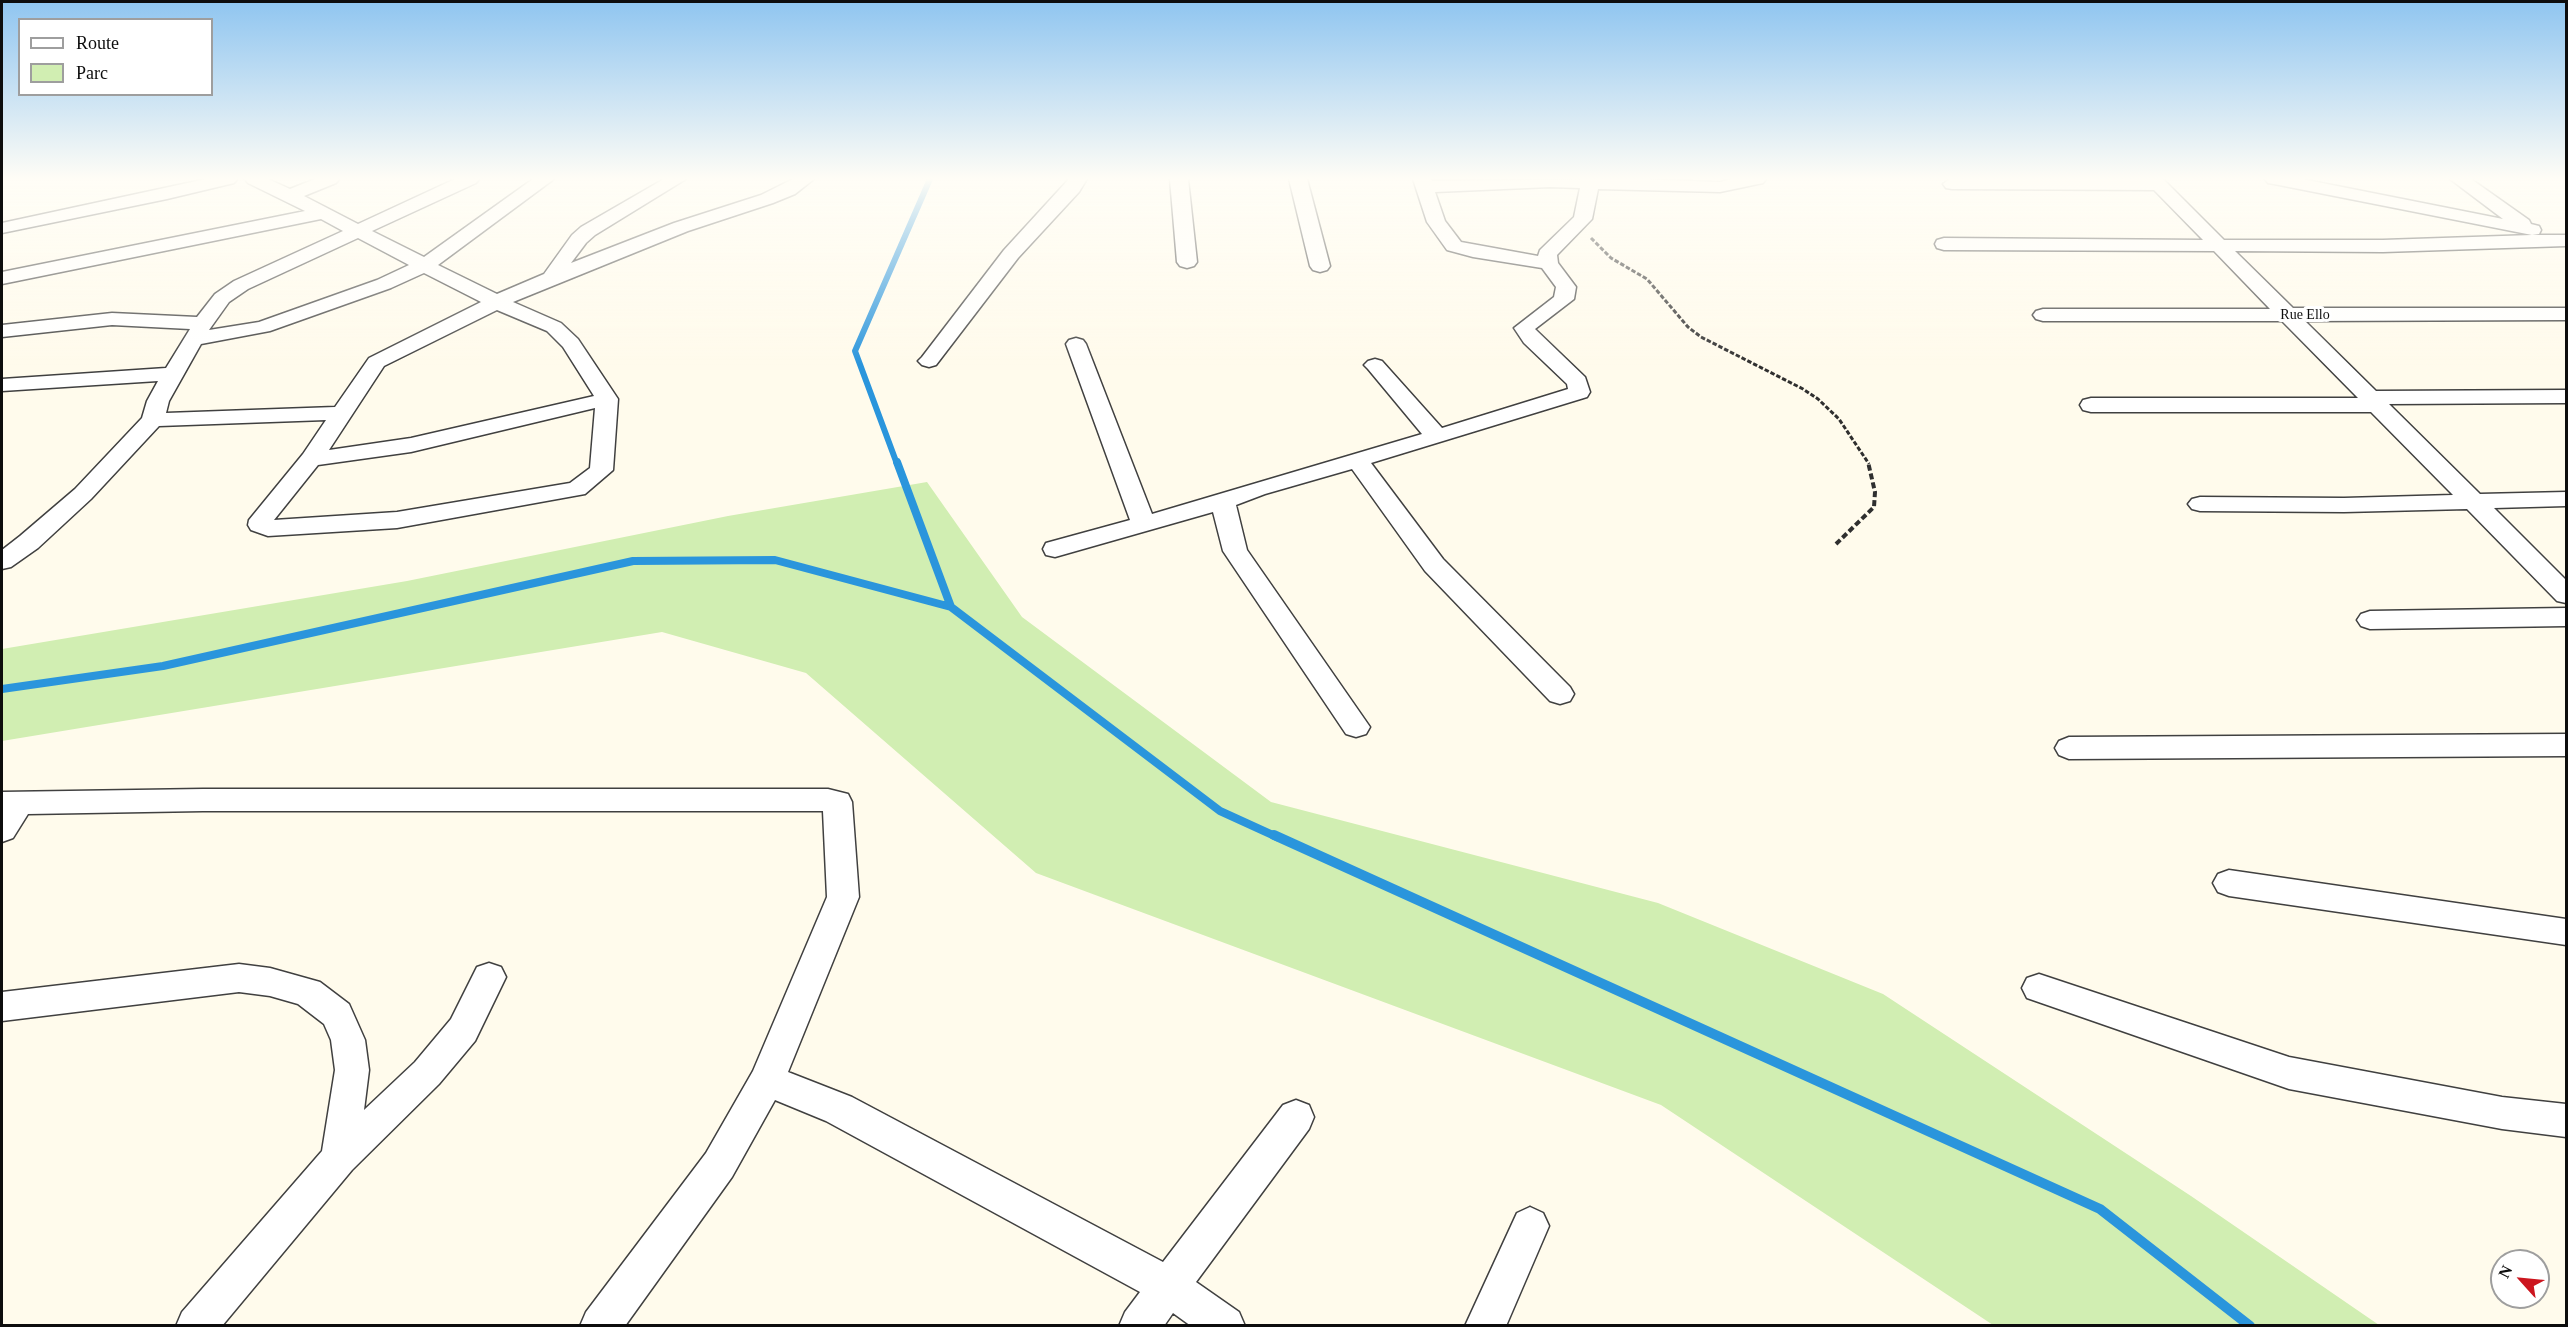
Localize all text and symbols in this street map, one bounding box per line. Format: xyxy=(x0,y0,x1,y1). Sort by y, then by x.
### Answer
legend xyxy=(18,18,213,96)
text: Route xyxy=(76,33,119,53)
text: Parc xyxy=(76,63,108,83)
street label: Rue Ello xyxy=(2280,307,2330,323)
north arrow xyxy=(2490,1249,2550,1309)
text: N xyxy=(2495,1262,2515,1281)

